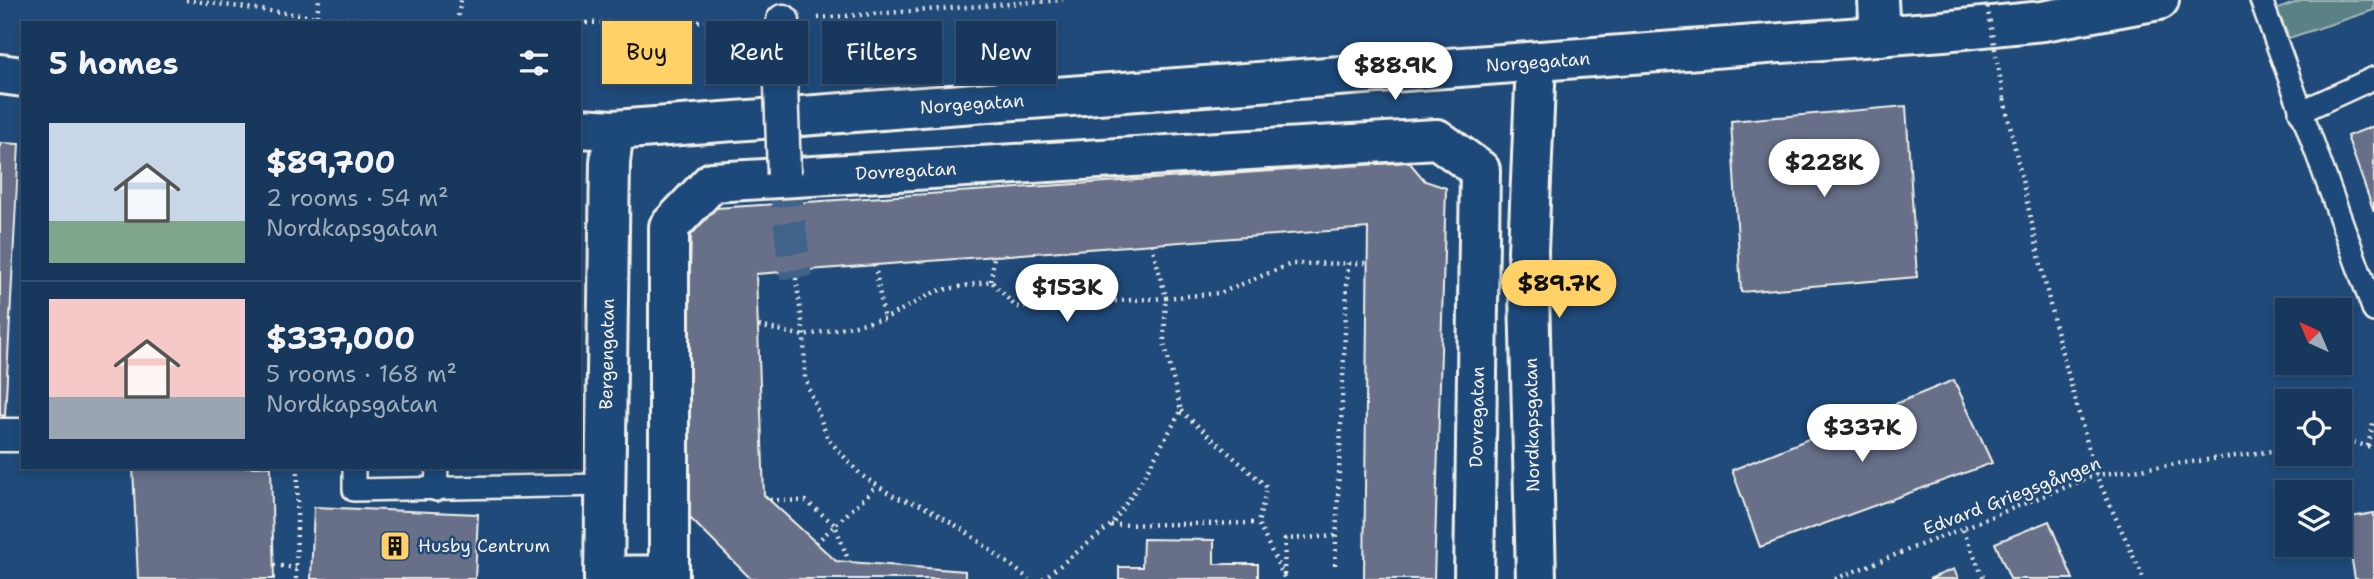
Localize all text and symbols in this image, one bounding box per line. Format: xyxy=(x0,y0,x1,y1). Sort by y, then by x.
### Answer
chip: Buy xyxy=(602,21,692,84)
chip: Rent xyxy=(706,21,808,84)
chip: Filters xyxy=(822,21,942,84)
chip: New xyxy=(956,21,1056,84)
pin: $88.9K xyxy=(1338,42,1452,102)
text: 5 homes xyxy=(49,43,179,84)
icon: filters xyxy=(515,44,553,82)
street label: Norgegatan xyxy=(1485,46,1591,78)
text: $88.9K xyxy=(1353,50,1437,80)
street label: Norgegatan xyxy=(919,88,1025,120)
pin: $228K xyxy=(1775,140,1873,199)
text: $89,700 xyxy=(266,142,396,183)
text: $228K xyxy=(1785,147,1863,177)
icon: home xyxy=(105,151,189,235)
street label: Dovregatan xyxy=(855,156,957,186)
text: 2 rooms · 54 m² xyxy=(266,183,449,213)
text: Nordkapsgatan xyxy=(266,213,438,243)
pin: $89.7K xyxy=(1502,260,1616,320)
pin: $153K xyxy=(1018,264,1116,324)
text: $89.7K xyxy=(1517,268,1601,298)
text: $153K xyxy=(1031,272,1103,302)
street label: Bergengatan xyxy=(594,298,620,410)
north arrow xyxy=(2275,298,2352,374)
map controls xyxy=(2275,298,2352,557)
text: $337,000 xyxy=(266,318,415,359)
icon: home xyxy=(105,327,189,411)
street label: Nordkapsgatan xyxy=(1519,358,1545,492)
text: 5 rooms · 168 m² xyxy=(266,359,457,389)
street label: Dovregatan xyxy=(1464,366,1490,468)
text: Nordkapsgatan xyxy=(266,389,438,419)
button: locate xyxy=(2275,389,2352,466)
pin: $337K xyxy=(1813,405,1911,464)
text: $337K xyxy=(1823,412,1901,442)
street label: Edvard Griegsgången xyxy=(1920,451,2104,541)
button: layers xyxy=(2275,480,2352,557)
building icon: Husby Centrum xyxy=(378,529,412,563)
place label: Husby Centrum xyxy=(418,534,550,558)

